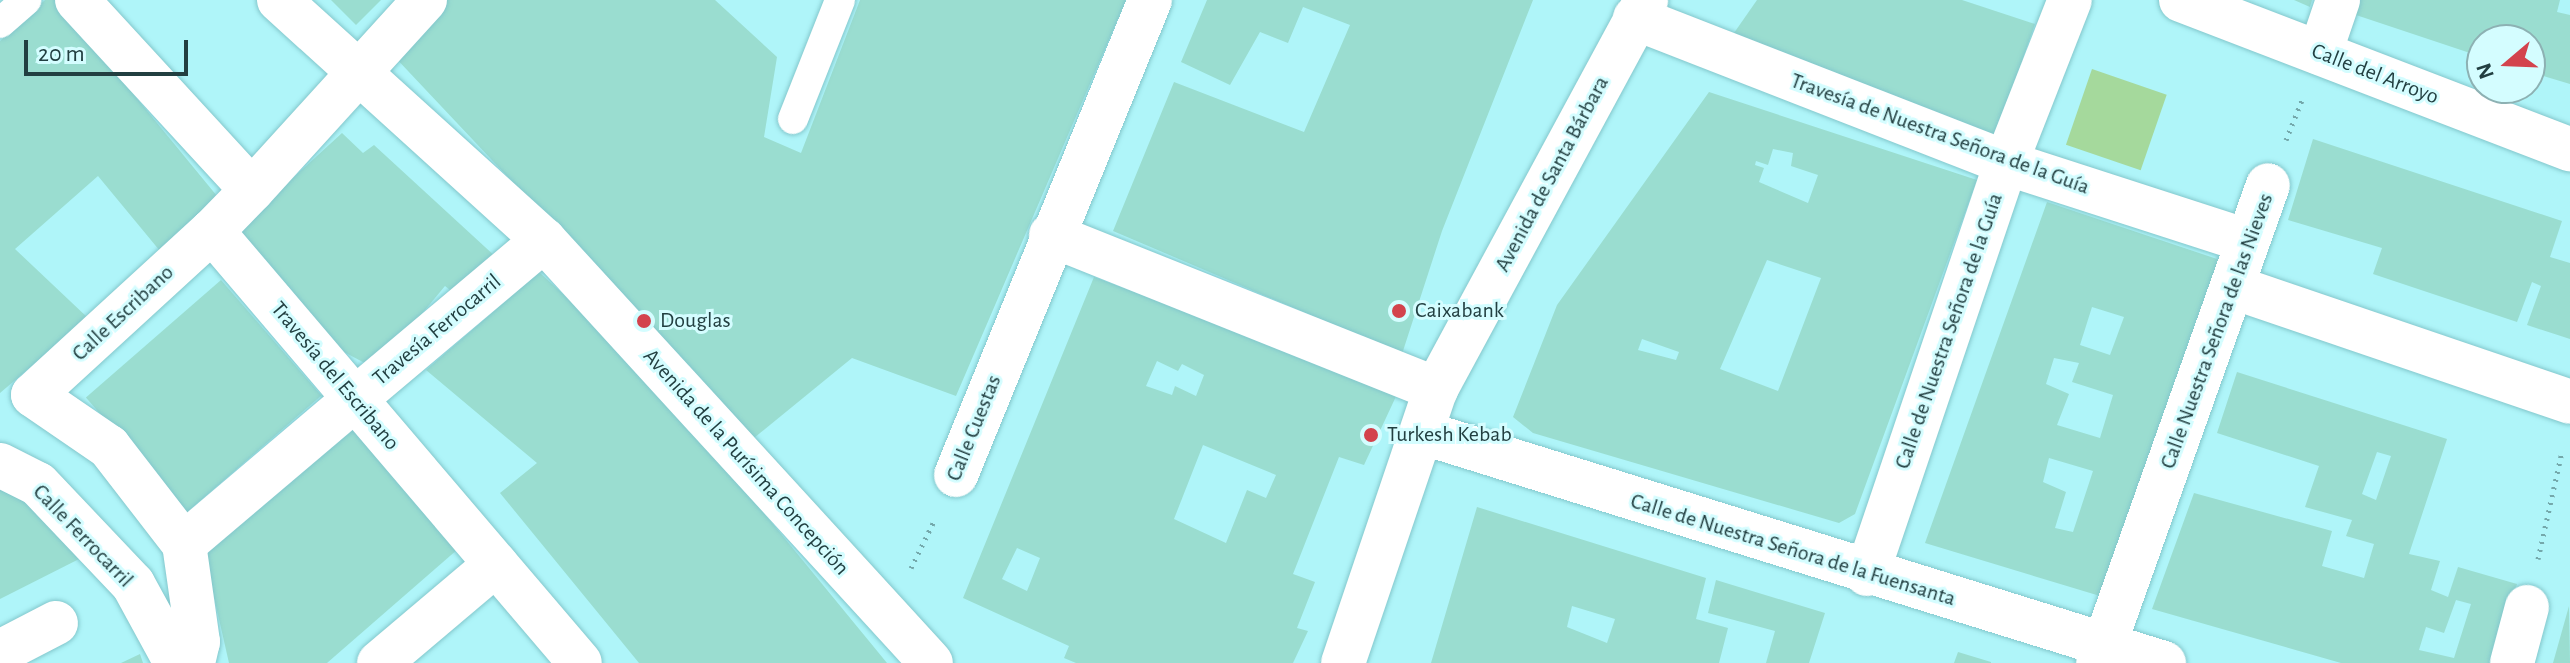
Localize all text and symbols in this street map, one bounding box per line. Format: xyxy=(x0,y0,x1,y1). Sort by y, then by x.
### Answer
scale bar xyxy=(28,24,192,74)
north arrow xyxy=(2466,24,2546,104)
street label: Calle del Arroyo xyxy=(2308,38,2442,110)
text: 20 m xyxy=(38,42,85,66)
text: N xyxy=(2472,60,2498,82)
street label: Travesía de Nuestra Señora de la Guía xyxy=(1787,68,2093,200)
street label: Avenida de Santa Bárbara xyxy=(1489,72,1615,276)
street label: Calle de Nuestra Señora de la Guía xyxy=(1889,190,2009,472)
street label: Calle Nuestra Señora de las Nieves xyxy=(2155,190,2279,472)
street label: Calle Escribano xyxy=(67,259,179,367)
street label: Travesía Ferrocarril xyxy=(367,269,507,391)
street label: Travesía del Escribano xyxy=(265,296,405,456)
place label: Caixabank xyxy=(1415,298,1504,324)
marker: Caixabank xyxy=(1390,302,1408,320)
place label: Douglas xyxy=(660,308,731,334)
marker: Douglas xyxy=(635,312,653,330)
street label: Avenida de la Purísima Concepción xyxy=(637,343,855,581)
street label: Calle Cuestas xyxy=(941,371,1007,485)
place label: Turkesh Kebab xyxy=(1387,422,1512,448)
marker: Turkesh Kebab xyxy=(1362,426,1380,444)
street label: Calle Ferrocarril xyxy=(27,479,139,593)
street label: Calle de Nuestra Señora de la Fuensanta xyxy=(1627,488,1959,612)

